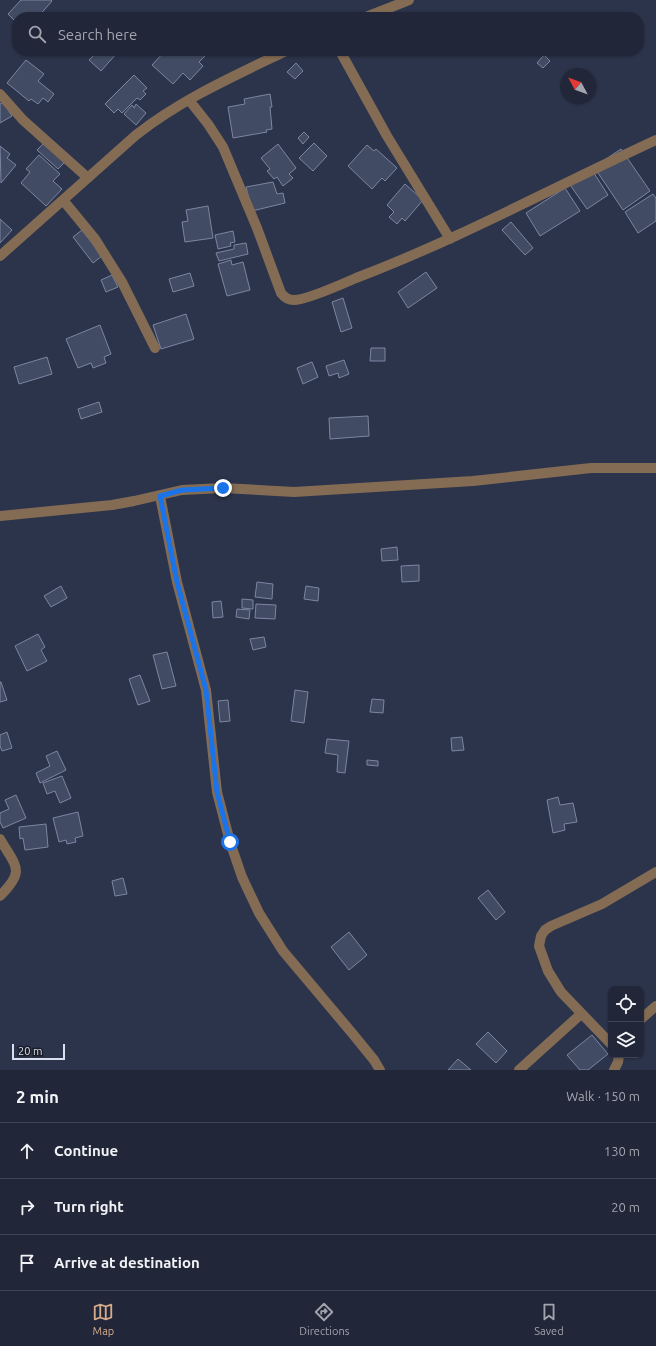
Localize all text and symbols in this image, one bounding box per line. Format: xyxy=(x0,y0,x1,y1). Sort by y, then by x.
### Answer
search box xyxy=(12,12,644,56)
icon: search xyxy=(26,23,48,45)
text: Search here xyxy=(58,26,137,43)
north arrow xyxy=(560,68,596,104)
route end xyxy=(214,479,232,497)
route start xyxy=(221,833,239,851)
map controls xyxy=(608,986,644,1058)
button: locate xyxy=(608,986,644,1022)
button: layers xyxy=(608,1022,644,1058)
scale bar xyxy=(12,1042,65,1061)
text: 20 m xyxy=(18,1045,42,1057)
text: 2 min xyxy=(16,1087,59,1106)
text: Walk · 150 m xyxy=(566,1089,640,1103)
icon: ahead xyxy=(16,1140,38,1162)
text: Continue xyxy=(54,1142,118,1159)
text: 130 m xyxy=(604,1144,640,1158)
icon: right xyxy=(16,1196,38,1218)
text: Turn right xyxy=(54,1198,124,1215)
text: 20 m xyxy=(611,1200,640,1214)
icon: arrive xyxy=(16,1252,38,1274)
text: Arrive at destination xyxy=(54,1254,200,1271)
tab: Map xyxy=(92,1301,114,1337)
tab: Directions xyxy=(299,1301,350,1337)
tab: Saved xyxy=(534,1301,564,1337)

